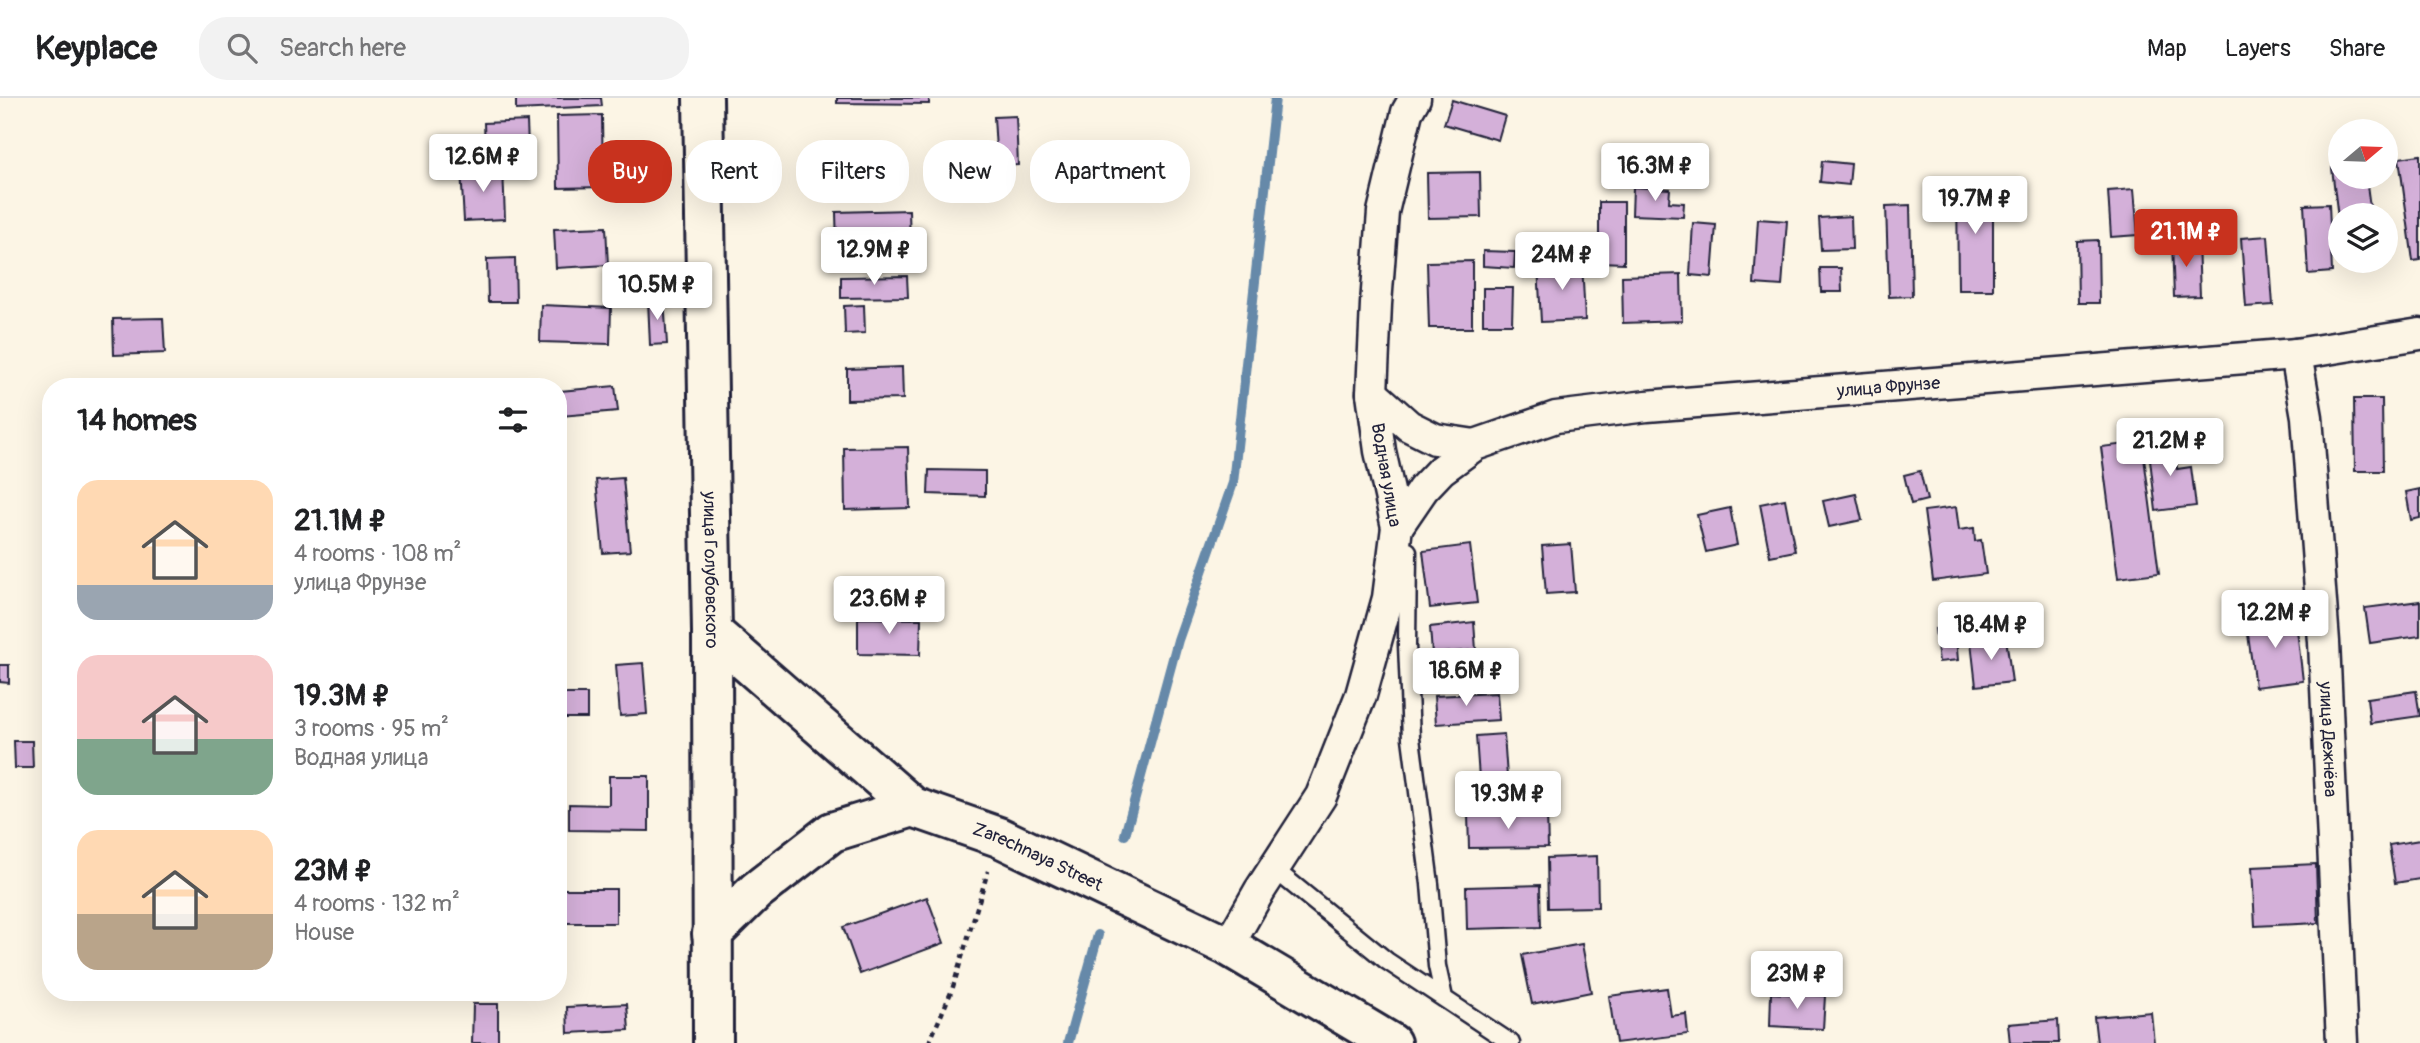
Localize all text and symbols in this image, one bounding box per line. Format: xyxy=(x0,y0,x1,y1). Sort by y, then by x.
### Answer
search box xyxy=(199,17,689,80)
text: Keyplace xyxy=(35,28,157,69)
icon: search xyxy=(223,29,261,67)
text: Search here xyxy=(279,32,406,64)
text: Map xyxy=(2147,34,2187,63)
text: Layers xyxy=(2225,34,2291,63)
text: Share xyxy=(2329,34,2385,63)
north arrow xyxy=(2328,119,2398,189)
map controls xyxy=(2328,119,2398,273)
pin: 12.6M ₽ xyxy=(418,134,548,194)
chip: Buy xyxy=(588,140,672,203)
chip: Rent xyxy=(686,140,782,203)
chip: Filters xyxy=(796,140,909,203)
chip: New xyxy=(923,140,1016,203)
chip: Apartment xyxy=(1030,140,1190,203)
text: 12.6M ₽ xyxy=(445,142,521,171)
pin: 16.3M ₽ xyxy=(1590,144,1720,203)
text: 16.3M ₽ xyxy=(1617,151,1693,180)
pin: 19.7M ₽ xyxy=(1910,176,2040,236)
text: 19.7M ₽ xyxy=(1938,184,2012,213)
button: layers xyxy=(2328,203,2398,273)
pin: 21.1M ₽ xyxy=(2121,209,2251,269)
text: 21.1M ₽ xyxy=(2150,217,2222,246)
pin: 12.9M ₽ xyxy=(809,228,939,287)
pin: 24M ₽ xyxy=(1513,232,1611,292)
text: 12.9M ₽ xyxy=(837,235,911,264)
text: 24M ₽ xyxy=(1531,240,1593,269)
pin: 10.5M ₽ xyxy=(592,262,722,322)
text: 10.5M ₽ xyxy=(618,270,696,299)
street label: улица Фрунзе xyxy=(1835,371,1941,402)
icon: filters xyxy=(494,401,532,439)
text: 14 homes xyxy=(77,402,197,439)
pin: 21.2M ₽ xyxy=(2105,418,2235,478)
street label: Водная улица xyxy=(1366,421,1406,529)
text: 21.2M ₽ xyxy=(2132,426,2208,455)
street label: улица Голубовского xyxy=(698,490,724,649)
text: 21.1M ₽ xyxy=(294,502,387,539)
icon: home xyxy=(133,508,217,592)
text: 4 rooms · 108 m² xyxy=(294,539,461,568)
text: улица Фрунзе xyxy=(294,568,426,597)
pin: 23.6M ₽ xyxy=(824,576,954,636)
text: 23.6M ₽ xyxy=(850,584,928,613)
pin: 12.2M ₽ xyxy=(2210,590,2340,650)
text: 12.2M ₽ xyxy=(2237,598,2313,627)
pin: 18.4M ₽ xyxy=(1926,602,2056,662)
text: 18.4M ₽ xyxy=(1954,610,2028,639)
pin: 18.6M ₽ xyxy=(1401,648,1531,708)
text: 18.6M ₽ xyxy=(1429,656,1503,685)
text: 19.3M ₽ xyxy=(294,677,391,714)
street label: улица Дежнёва xyxy=(2314,680,2342,798)
icon: home xyxy=(133,683,217,767)
text: 3 rooms · 95 m² xyxy=(294,714,449,743)
text: Водная улица xyxy=(294,743,428,772)
pin: 19.3M ₽ xyxy=(1443,772,1573,831)
text: 19.3M ₽ xyxy=(1471,779,1545,808)
street label: Zarechnaya Street xyxy=(970,817,1107,897)
text: 23M ₽ xyxy=(294,852,373,889)
icon: home xyxy=(133,858,217,942)
text: 4 rooms · 132 m² xyxy=(294,889,460,918)
text: House xyxy=(294,918,354,947)
pin: 23M ₽ xyxy=(1748,951,1846,1011)
text: 23M ₽ xyxy=(1767,959,1827,988)

